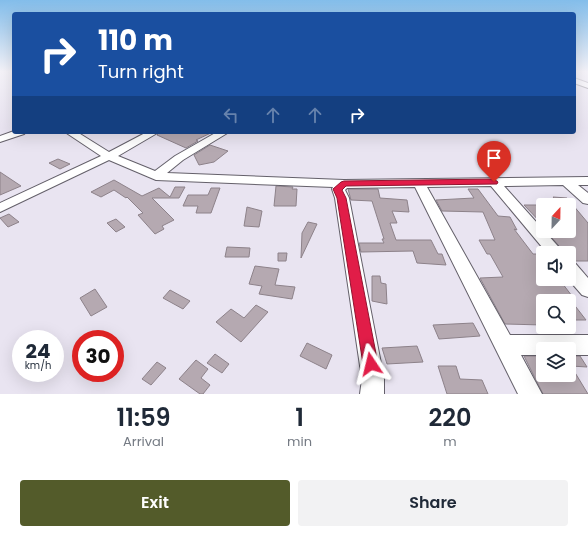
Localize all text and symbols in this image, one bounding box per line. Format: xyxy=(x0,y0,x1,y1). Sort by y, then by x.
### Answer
text: 110 m xyxy=(98,21,173,60)
icon: right xyxy=(32,28,84,80)
text: Turn right xyxy=(98,59,184,84)
icon: left xyxy=(220,104,242,126)
icon: ahead xyxy=(262,104,284,126)
icon: ahead xyxy=(304,104,326,126)
icon: right xyxy=(346,104,368,126)
pin xyxy=(477,141,511,182)
icon: arrive xyxy=(483,147,505,169)
north arrow xyxy=(536,198,576,238)
map controls xyxy=(536,198,576,382)
button: sound xyxy=(536,246,576,286)
button: search xyxy=(536,294,576,334)
speed limit sign: 30 xyxy=(72,330,124,382)
text: 24 xyxy=(26,337,50,365)
button: layers xyxy=(536,342,576,382)
position arrow xyxy=(350,343,392,385)
text: km/h xyxy=(25,358,51,373)
text: 11:59 xyxy=(116,401,171,434)
text: 1 xyxy=(295,401,304,434)
text: 220 xyxy=(428,401,472,434)
text: Arrival xyxy=(123,432,164,451)
text: min xyxy=(287,432,312,451)
text: m xyxy=(443,432,457,451)
button: Exit xyxy=(20,480,290,526)
button: Share xyxy=(298,480,568,526)

